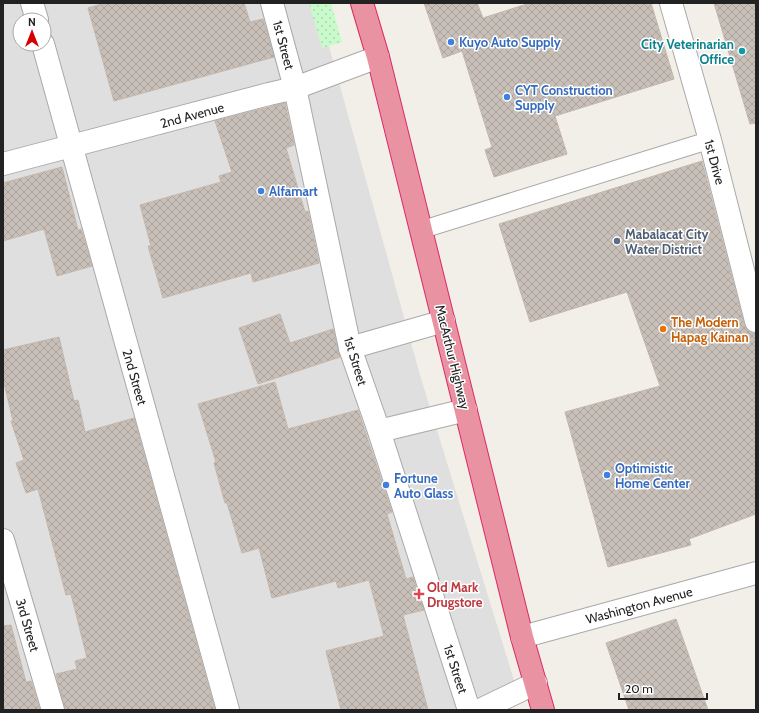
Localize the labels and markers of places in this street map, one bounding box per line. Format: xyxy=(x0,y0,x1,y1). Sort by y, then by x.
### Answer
place label: Kuyo Auto Supply xyxy=(459,34,561,50)
place label: City Veterinarian Office xyxy=(641,36,734,67)
marker: Kuyo Auto Supply xyxy=(446,37,456,47)
marker: City Veterinarian Office xyxy=(737,46,747,56)
place label: CYT Construction Supply xyxy=(515,82,613,113)
marker: CYT Construction Supply xyxy=(502,92,512,102)
place label: Alfamart xyxy=(269,183,318,199)
marker: Alfamart xyxy=(256,186,266,196)
place label: Mabalacat City Water District xyxy=(625,226,708,257)
marker: Mabalacat City Water District xyxy=(612,236,622,246)
place label: The Modern Hapag Kainan xyxy=(671,314,749,345)
marker: The Modern Hapag Kainan xyxy=(658,324,668,334)
place label: Optimistic Home Center xyxy=(615,460,690,491)
place label: Fortune Auto Glass xyxy=(394,470,454,501)
marker: Optimistic Home Center xyxy=(602,470,612,480)
marker: Fortune Auto Glass xyxy=(381,480,391,490)
place label: Old Mark Drugstore xyxy=(427,579,483,610)
marker: Old Mark Drugstore xyxy=(414,589,424,599)

